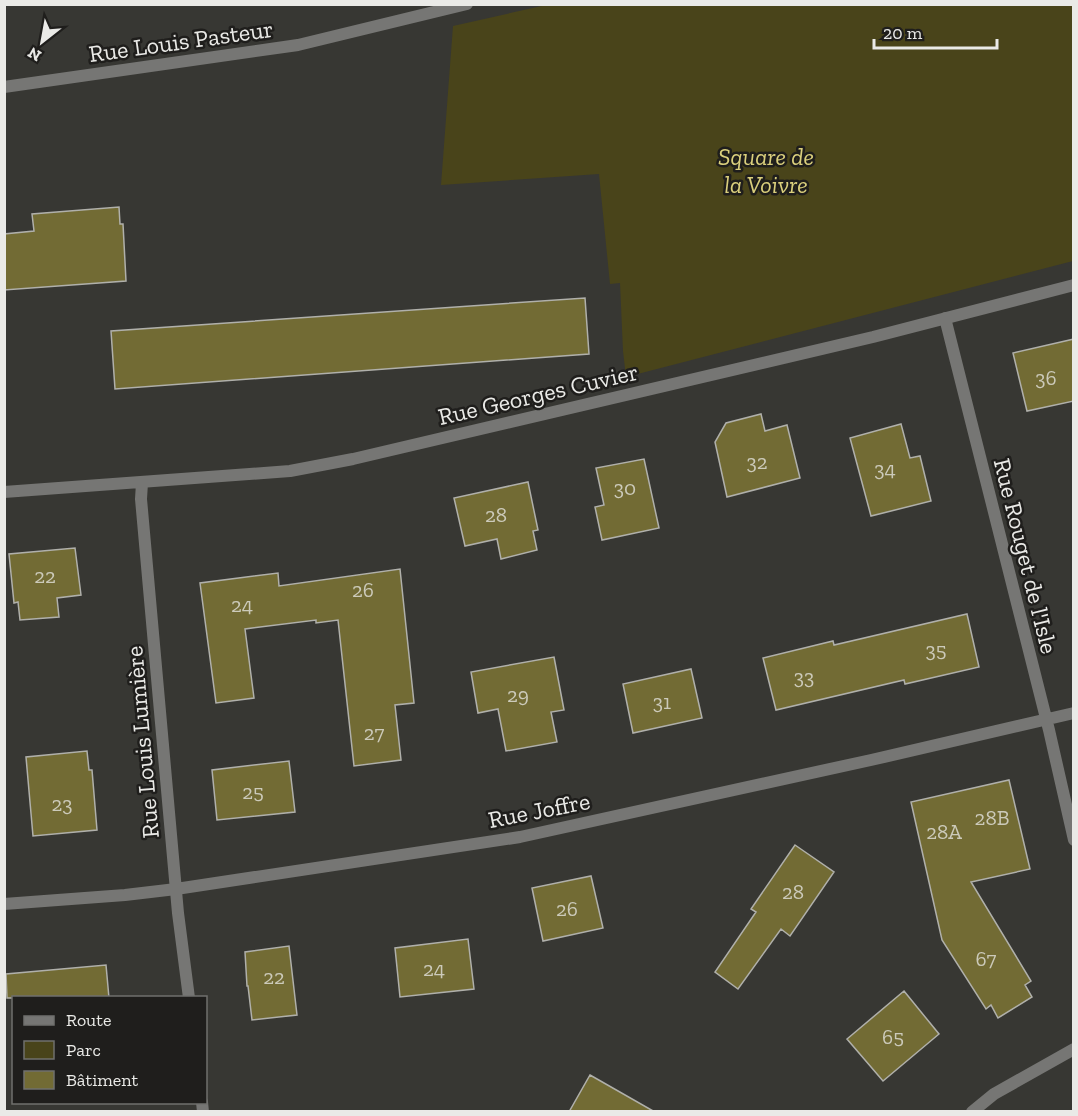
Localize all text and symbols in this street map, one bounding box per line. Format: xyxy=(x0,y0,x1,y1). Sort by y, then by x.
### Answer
north arrow xyxy=(12,12,72,72)
scale bar xyxy=(874,12,997,50)
street label: Rue Louis Pasteur xyxy=(87,14,275,68)
text: 20 m xyxy=(883,22,923,44)
text: N xyxy=(24,43,45,66)
park label: Square de la Voivre xyxy=(718,142,814,199)
street label: Rue Georges Cuvier xyxy=(435,357,641,431)
house number: 36 xyxy=(1035,365,1057,390)
house number: 32 xyxy=(746,449,768,474)
street label: Rue Rouget de l'Isle xyxy=(988,455,1064,657)
house number: 34 xyxy=(874,456,896,481)
house number: 30 xyxy=(614,475,636,500)
house number: 28 xyxy=(485,502,507,527)
house number: 22 xyxy=(34,563,56,588)
house number: 26 xyxy=(352,577,374,602)
house number: 24 xyxy=(231,592,253,617)
house number: 35 xyxy=(925,637,947,662)
street label: Rue Louis Lumière xyxy=(119,645,165,839)
house number: 33 xyxy=(794,664,814,689)
house number: 29 xyxy=(507,682,529,707)
house number: 31 xyxy=(653,689,671,714)
house number: 27 xyxy=(364,720,384,745)
house number: 25 xyxy=(242,779,264,804)
street label: Rue Joffre xyxy=(486,786,592,834)
house number: 23 xyxy=(51,791,73,816)
house number: 28B xyxy=(975,805,1009,830)
house number: 28A xyxy=(926,819,962,844)
house number: 28 xyxy=(782,879,804,904)
house number: 26 xyxy=(556,896,578,921)
house number: 67 xyxy=(975,946,997,971)
house number: 24 xyxy=(423,956,445,981)
house number: 22 xyxy=(263,964,285,989)
legend xyxy=(12,996,207,1104)
text: Route xyxy=(66,1009,111,1031)
house number: 65 xyxy=(882,1024,904,1049)
text: Parc xyxy=(66,1039,101,1061)
text: Bâtiment xyxy=(66,1069,139,1091)

